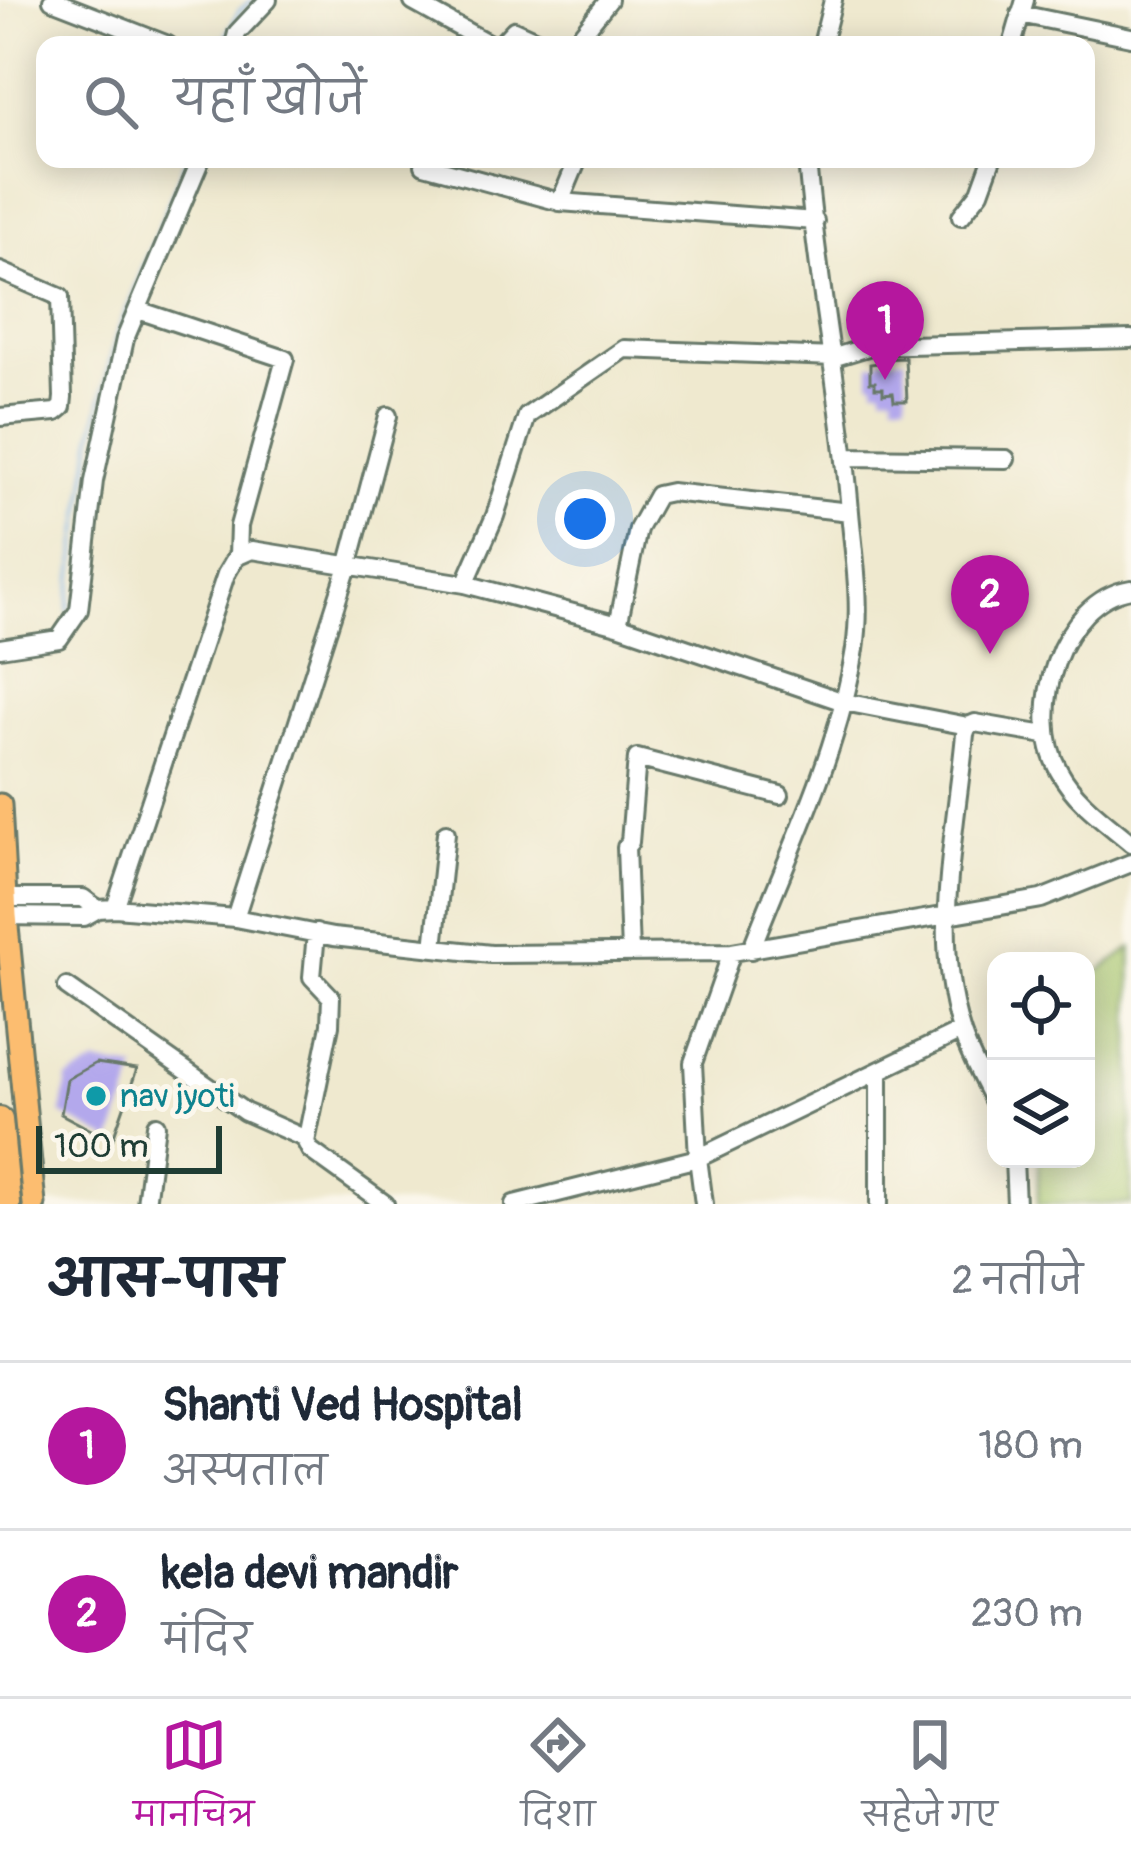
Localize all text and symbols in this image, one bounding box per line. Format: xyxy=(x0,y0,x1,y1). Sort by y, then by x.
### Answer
search box xyxy=(36,36,1095,168)
icon: search xyxy=(78,69,144,135)
text: यहाँ खोजें xyxy=(174,72,366,128)
pin: 1 xyxy=(846,281,924,380)
your location xyxy=(555,489,615,549)
pin: 2 xyxy=(951,555,1029,654)
map controls xyxy=(987,952,1095,1168)
button: locate xyxy=(987,952,1095,1060)
button: layers xyxy=(987,1060,1095,1168)
place label: nav jyoti xyxy=(120,1076,235,1117)
marker: nav jyoti xyxy=(83,1083,109,1109)
scale bar xyxy=(36,1120,222,1173)
text: 100 m xyxy=(54,1126,148,1167)
text: आस-पास xyxy=(48,1248,282,1312)
text: 2 नतीजे xyxy=(952,1256,1083,1305)
text: Shanti Ved Hospital xyxy=(162,1378,523,1434)
text: 1 xyxy=(79,1421,95,1470)
text: 180 m xyxy=(978,1421,1083,1470)
text: अस्पताल xyxy=(162,1447,328,1496)
text: kela devi mandir xyxy=(162,1546,458,1602)
text: 2 xyxy=(76,1589,98,1638)
text: 230 m xyxy=(971,1589,1083,1638)
text: मंदिर xyxy=(162,1615,252,1664)
tab: मानचित्र xyxy=(133,1712,254,1851)
tab: दिशा xyxy=(521,1712,596,1851)
tab: सहेजे गए xyxy=(862,1712,998,1851)

